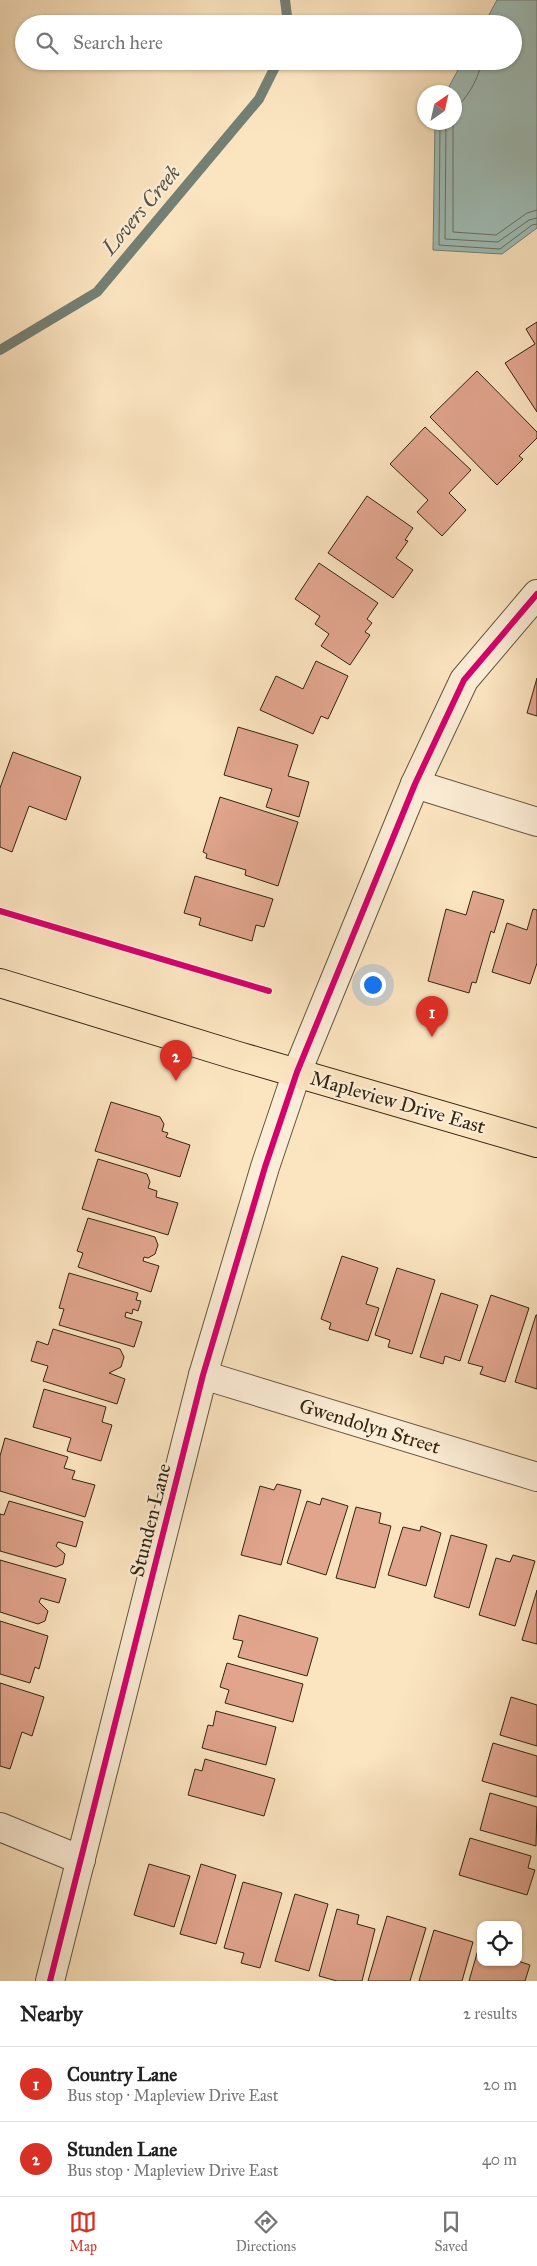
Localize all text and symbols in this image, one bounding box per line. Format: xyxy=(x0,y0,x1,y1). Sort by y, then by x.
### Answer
search box xyxy=(15,15,522,70)
icon: search xyxy=(33,29,61,57)
text: Search here xyxy=(73,31,163,54)
north arrow xyxy=(417,85,462,130)
water label: Lovers Creek xyxy=(95,159,186,261)
your location xyxy=(360,972,386,998)
pin: 1 xyxy=(416,996,448,1037)
pin: 2 xyxy=(160,1040,192,1081)
street label: Mapleview Drive East xyxy=(308,1066,488,1138)
street label: Gwendolyn Street xyxy=(297,1393,443,1459)
street label: Stunden Lane xyxy=(124,1461,176,1579)
map controls xyxy=(477,1921,522,1966)
button: locate xyxy=(477,1921,522,1966)
text: Nearby xyxy=(20,2001,83,2027)
text: 2 results xyxy=(463,2004,517,2023)
text: Country Lane xyxy=(67,2063,177,2086)
text: 1 xyxy=(33,2075,39,2094)
text: 20 m xyxy=(483,2075,517,2094)
text: Bus stop · Mapleview Drive East xyxy=(67,2086,278,2105)
text: Stunden Lane xyxy=(67,2138,177,2161)
text: 2 xyxy=(32,2150,40,2169)
text: 40 m xyxy=(482,2150,517,2169)
text: Bus stop · Mapleview Drive East xyxy=(67,2161,278,2180)
tab: Map xyxy=(69,2208,97,2255)
tab: Directions xyxy=(236,2208,296,2255)
tab: Saved xyxy=(435,2208,468,2255)

